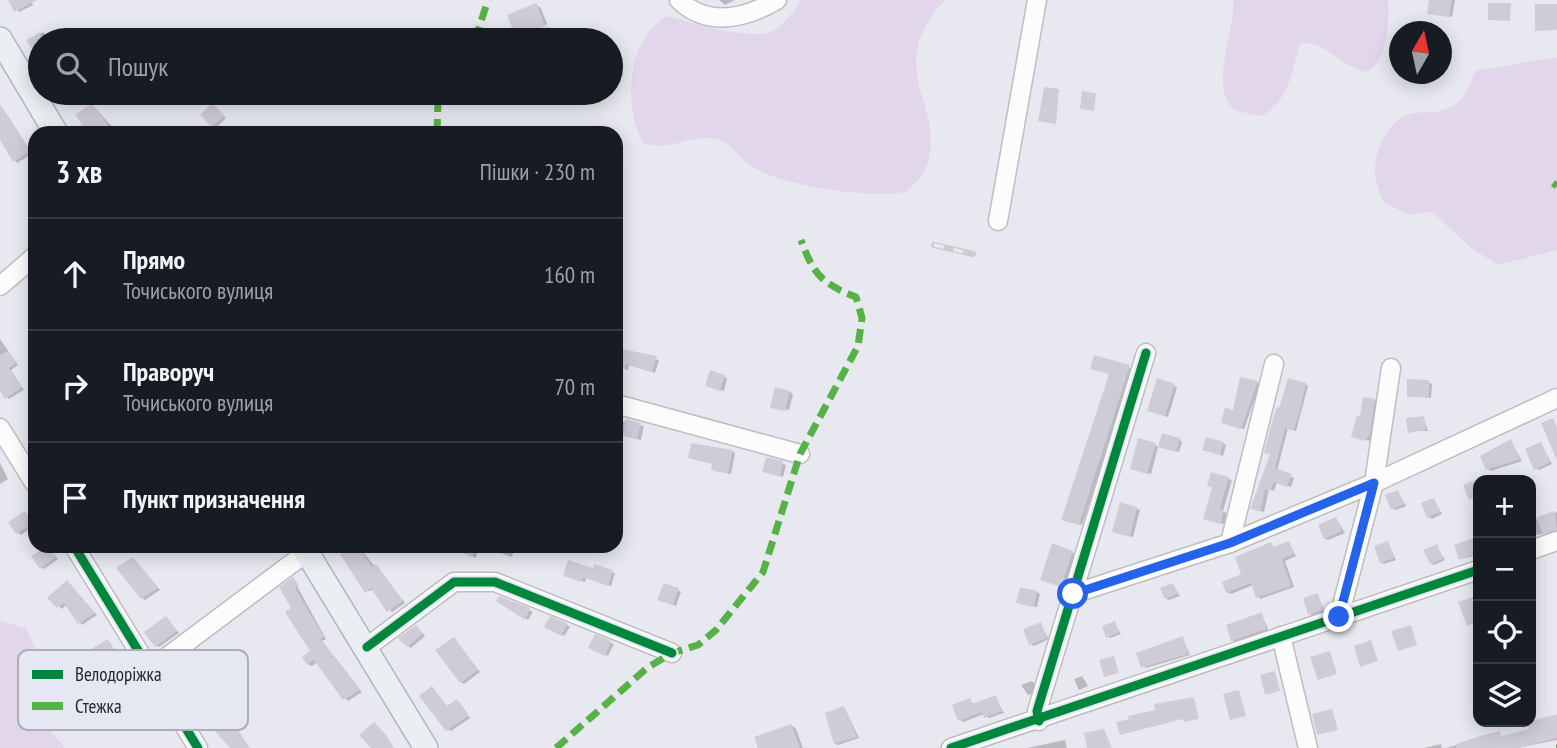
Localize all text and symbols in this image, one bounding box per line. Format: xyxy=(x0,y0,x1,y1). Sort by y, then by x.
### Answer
north arrow xyxy=(1389,21,1452,84)
search box xyxy=(28,28,623,105)
icon: search xyxy=(52,48,90,86)
text: Пошук xyxy=(108,50,168,83)
text: 3 хв xyxy=(56,152,102,191)
text: Пішки · 230 m xyxy=(480,157,595,186)
text: Прямо xyxy=(123,243,185,276)
icon: ahead xyxy=(56,255,94,293)
text: 160 m xyxy=(544,260,595,289)
text: Точиського вулиця xyxy=(123,276,273,305)
text: Праворуч xyxy=(123,355,214,388)
icon: right xyxy=(56,367,94,405)
text: 70 m xyxy=(554,372,595,401)
text: Точиського вулиця xyxy=(123,388,273,417)
map controls xyxy=(1473,475,1536,727)
button: + xyxy=(1473,475,1536,538)
icon: arrive xyxy=(56,479,94,517)
text: Пункт призначення xyxy=(123,482,305,515)
button: − xyxy=(1473,538,1536,601)
route start xyxy=(1057,578,1088,609)
route end xyxy=(1323,601,1354,632)
button: locate xyxy=(1473,601,1536,664)
legend xyxy=(18,650,248,730)
text: Велодоріжка xyxy=(75,662,162,686)
button: layers xyxy=(1473,664,1536,727)
text: Стежка xyxy=(75,694,122,718)

